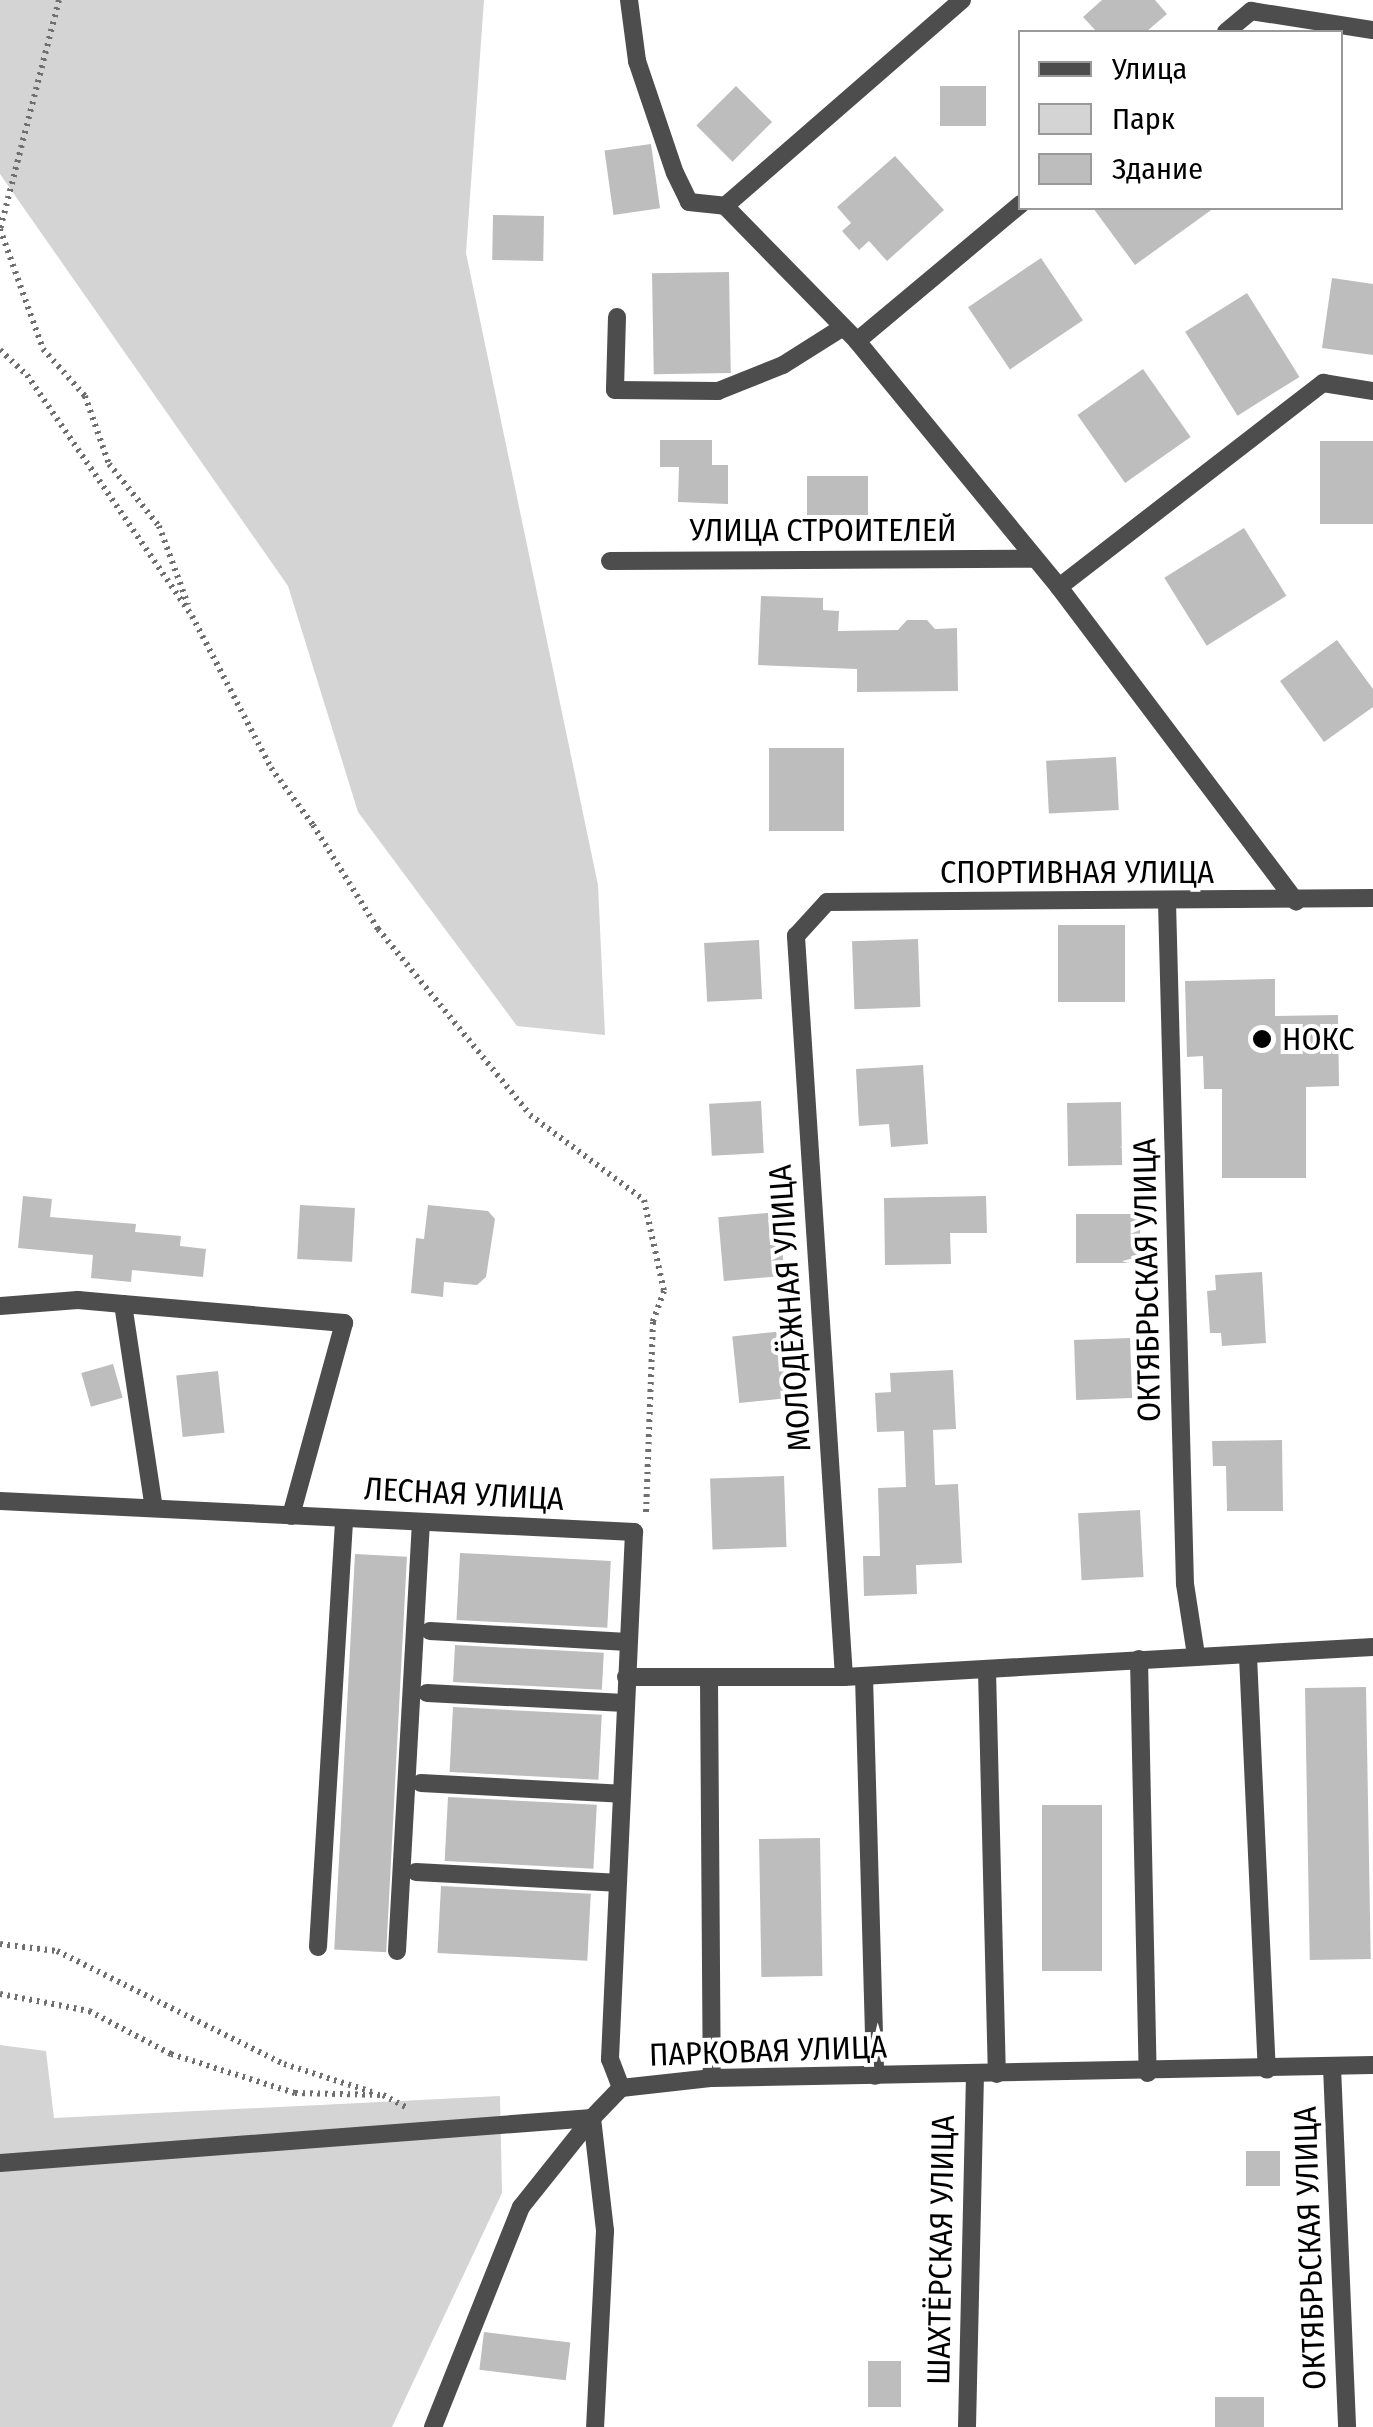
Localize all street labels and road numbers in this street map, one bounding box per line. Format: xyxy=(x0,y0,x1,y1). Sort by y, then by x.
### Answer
street label: УЛИЦА СТРОИТЕЛЕЙ xyxy=(690,511,956,549)
street label: СПОРТИВНАЯ УЛИЦА xyxy=(940,853,1214,891)
street label: ОКТЯБРЬСКАЯ УЛИЦА xyxy=(1125,1138,1169,1422)
street label: МОЛОДЁЖНАЯ УЛИЦА xyxy=(761,1163,819,1453)
street label: ЛЕСНАЯ УЛИЦА xyxy=(363,1470,565,1518)
street label: ПАРКОВАЯ УЛИЦА xyxy=(648,2028,888,2074)
street label: ОКТЯБРЬСКАЯ УЛИЦА xyxy=(1286,2106,1334,2390)
street label: ШАХТЁРСКАЯ УЛИЦА xyxy=(919,2115,963,2385)

